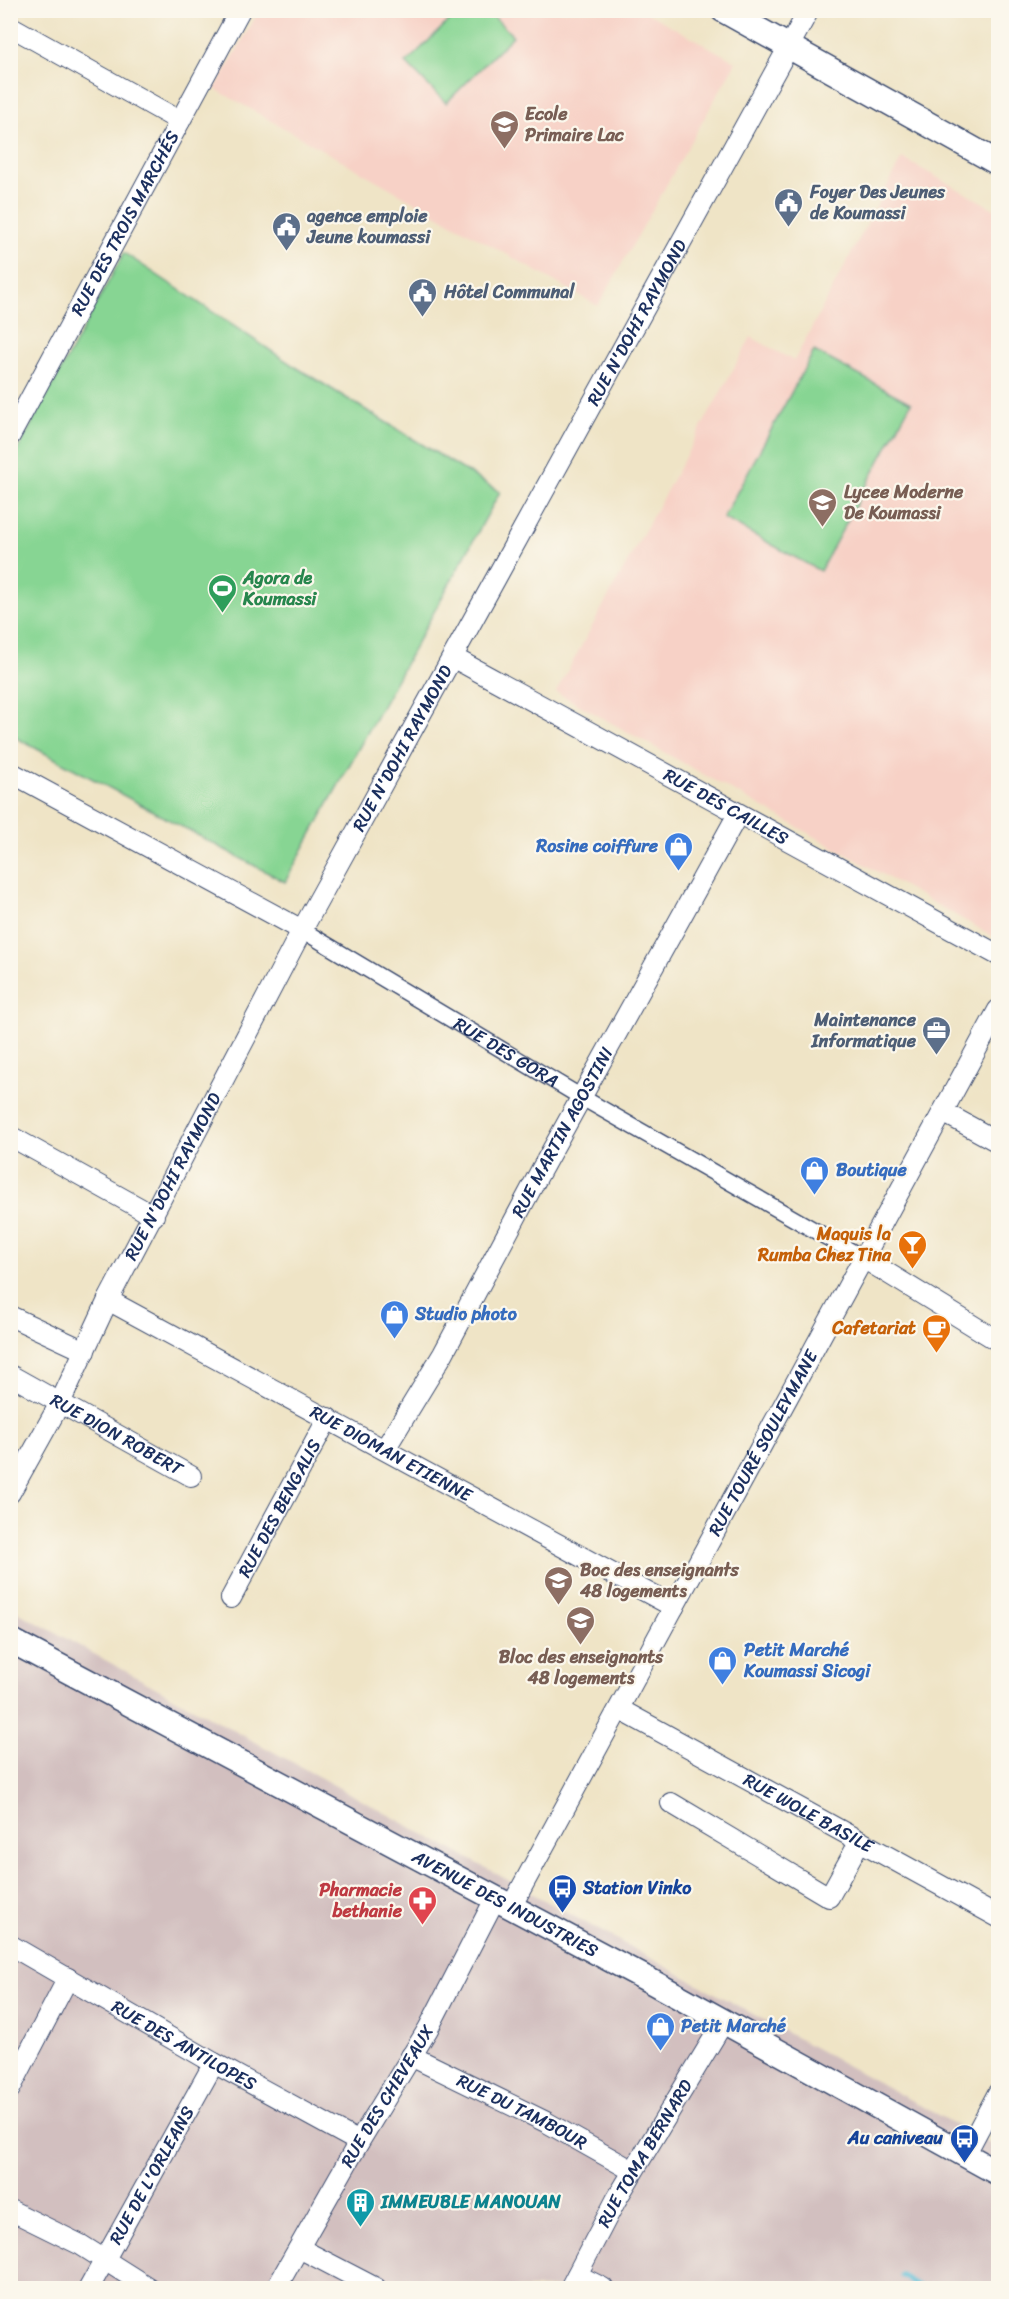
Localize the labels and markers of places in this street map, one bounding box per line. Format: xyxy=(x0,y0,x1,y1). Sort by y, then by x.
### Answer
place label: Ecole Primaire Lac xyxy=(525,98,625,151)
school or university icon: Ecole Primaire Lac xyxy=(488,108,520,150)
place label: Foyer Des Jeunes de Koumassi xyxy=(809,176,946,229)
public building icon: Foyer Des Jeunes de Koumassi xyxy=(773,186,805,228)
place label: agence emploie Jeune koumassi xyxy=(306,200,431,253)
public building icon: agence emploie Jeune koumassi xyxy=(270,210,302,252)
public building icon: Hôtel Communal xyxy=(407,276,439,318)
place label: Hôtel Communal xyxy=(443,276,575,308)
place label: Lycee Moderne De Koumassi xyxy=(844,476,964,529)
school or university icon: Lycee Moderne De Koumassi xyxy=(807,486,839,528)
place label: Agora de Koumassi xyxy=(242,562,317,615)
sports icon: Agora de Koumassi xyxy=(206,572,238,614)
place label: Rosine coiffure xyxy=(535,830,659,862)
shop icon: Rosine coiffure xyxy=(663,830,695,872)
place label: Maintenance Informatique xyxy=(810,1004,917,1057)
office icon: Maintenance Informatique xyxy=(921,1014,953,1056)
shop icon: Boutique xyxy=(799,1154,831,1196)
place label: Boutique xyxy=(836,1154,907,1186)
place label: Maquis la Rumba Chez Tina xyxy=(757,1218,892,1271)
bar icon: Maquis la Rumba Chez Tina xyxy=(896,1228,928,1270)
shop icon: Studio photo xyxy=(378,1298,410,1340)
place label: Studio photo xyxy=(414,1298,518,1330)
place label: Cafetariat xyxy=(831,1312,916,1344)
cafe icon: Cafetariat xyxy=(921,1312,953,1354)
place label: Boc des enseignants 48 logements xyxy=(579,1554,740,1607)
school or university icon: Boc des enseignants 48 logements xyxy=(543,1564,575,1606)
school or university icon: Bloc des enseignants 48 logements xyxy=(565,1604,597,1646)
place label: Petit Marché Koumassi Sicogi xyxy=(743,1634,871,1687)
place label: Bloc des enseignants 48 logements xyxy=(499,1641,664,1694)
shop icon: Petit Marché Koumassi Sicogi xyxy=(707,1644,739,1686)
bus stop icon: Station Vinko xyxy=(546,1872,578,1914)
place label: Station Vinko xyxy=(582,1872,692,1904)
place label: Pharmacie bethanie xyxy=(319,1874,403,1927)
pharmacy icon: Pharmacie bethanie xyxy=(407,1884,439,1926)
shop icon: Petit Marché xyxy=(644,2010,676,2052)
place label: Petit Marché xyxy=(681,2010,787,2042)
place label: Au caniveau xyxy=(847,2122,943,2154)
bus stop icon: Au caniveau xyxy=(948,2122,980,2164)
building icon: IMMEUBLE MANOUAN xyxy=(344,2186,376,2228)
place label: IMMEUBLE MANOUAN xyxy=(380,2186,561,2218)

